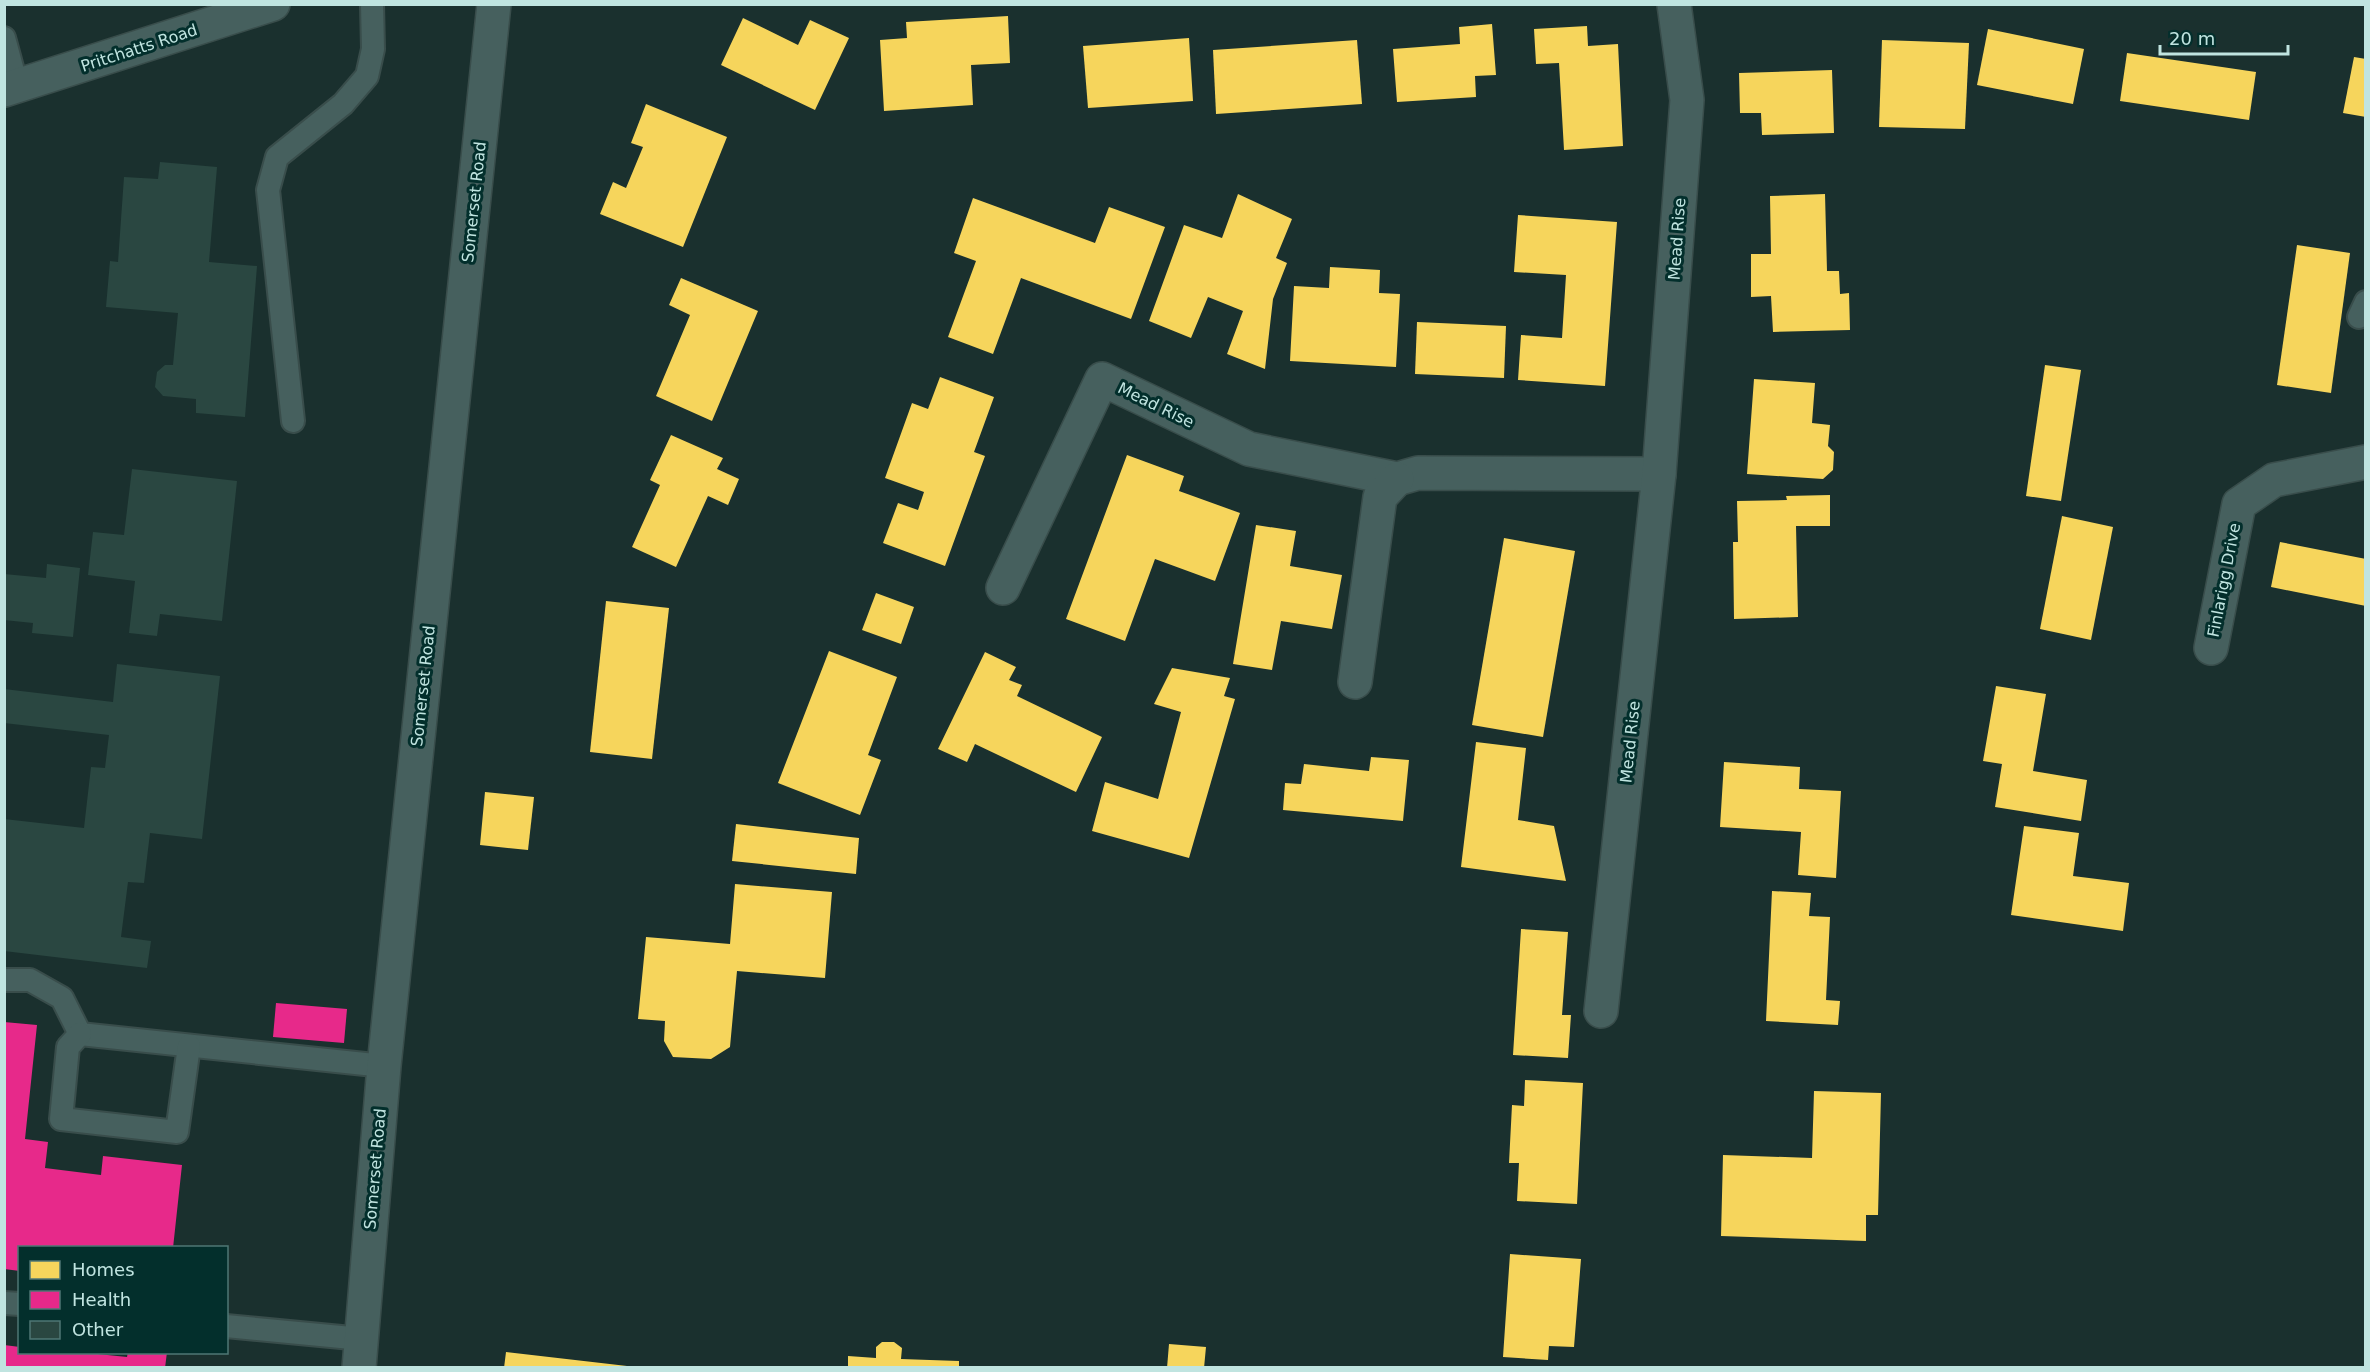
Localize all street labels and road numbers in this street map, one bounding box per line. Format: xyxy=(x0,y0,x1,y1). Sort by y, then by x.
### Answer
street label: Pritchatts Road xyxy=(78,20,200,76)
street label: Somerset Road xyxy=(458,141,490,263)
street label: Mead Rise xyxy=(1665,197,1689,281)
street label: Mead Rise xyxy=(1115,378,1197,432)
street label: Finlarigg Drive xyxy=(2204,521,2244,639)
street label: Somerset Road xyxy=(407,625,439,747)
street label: Mead Rise xyxy=(1616,700,1644,784)
street label: Somerset Road xyxy=(360,1108,390,1230)

